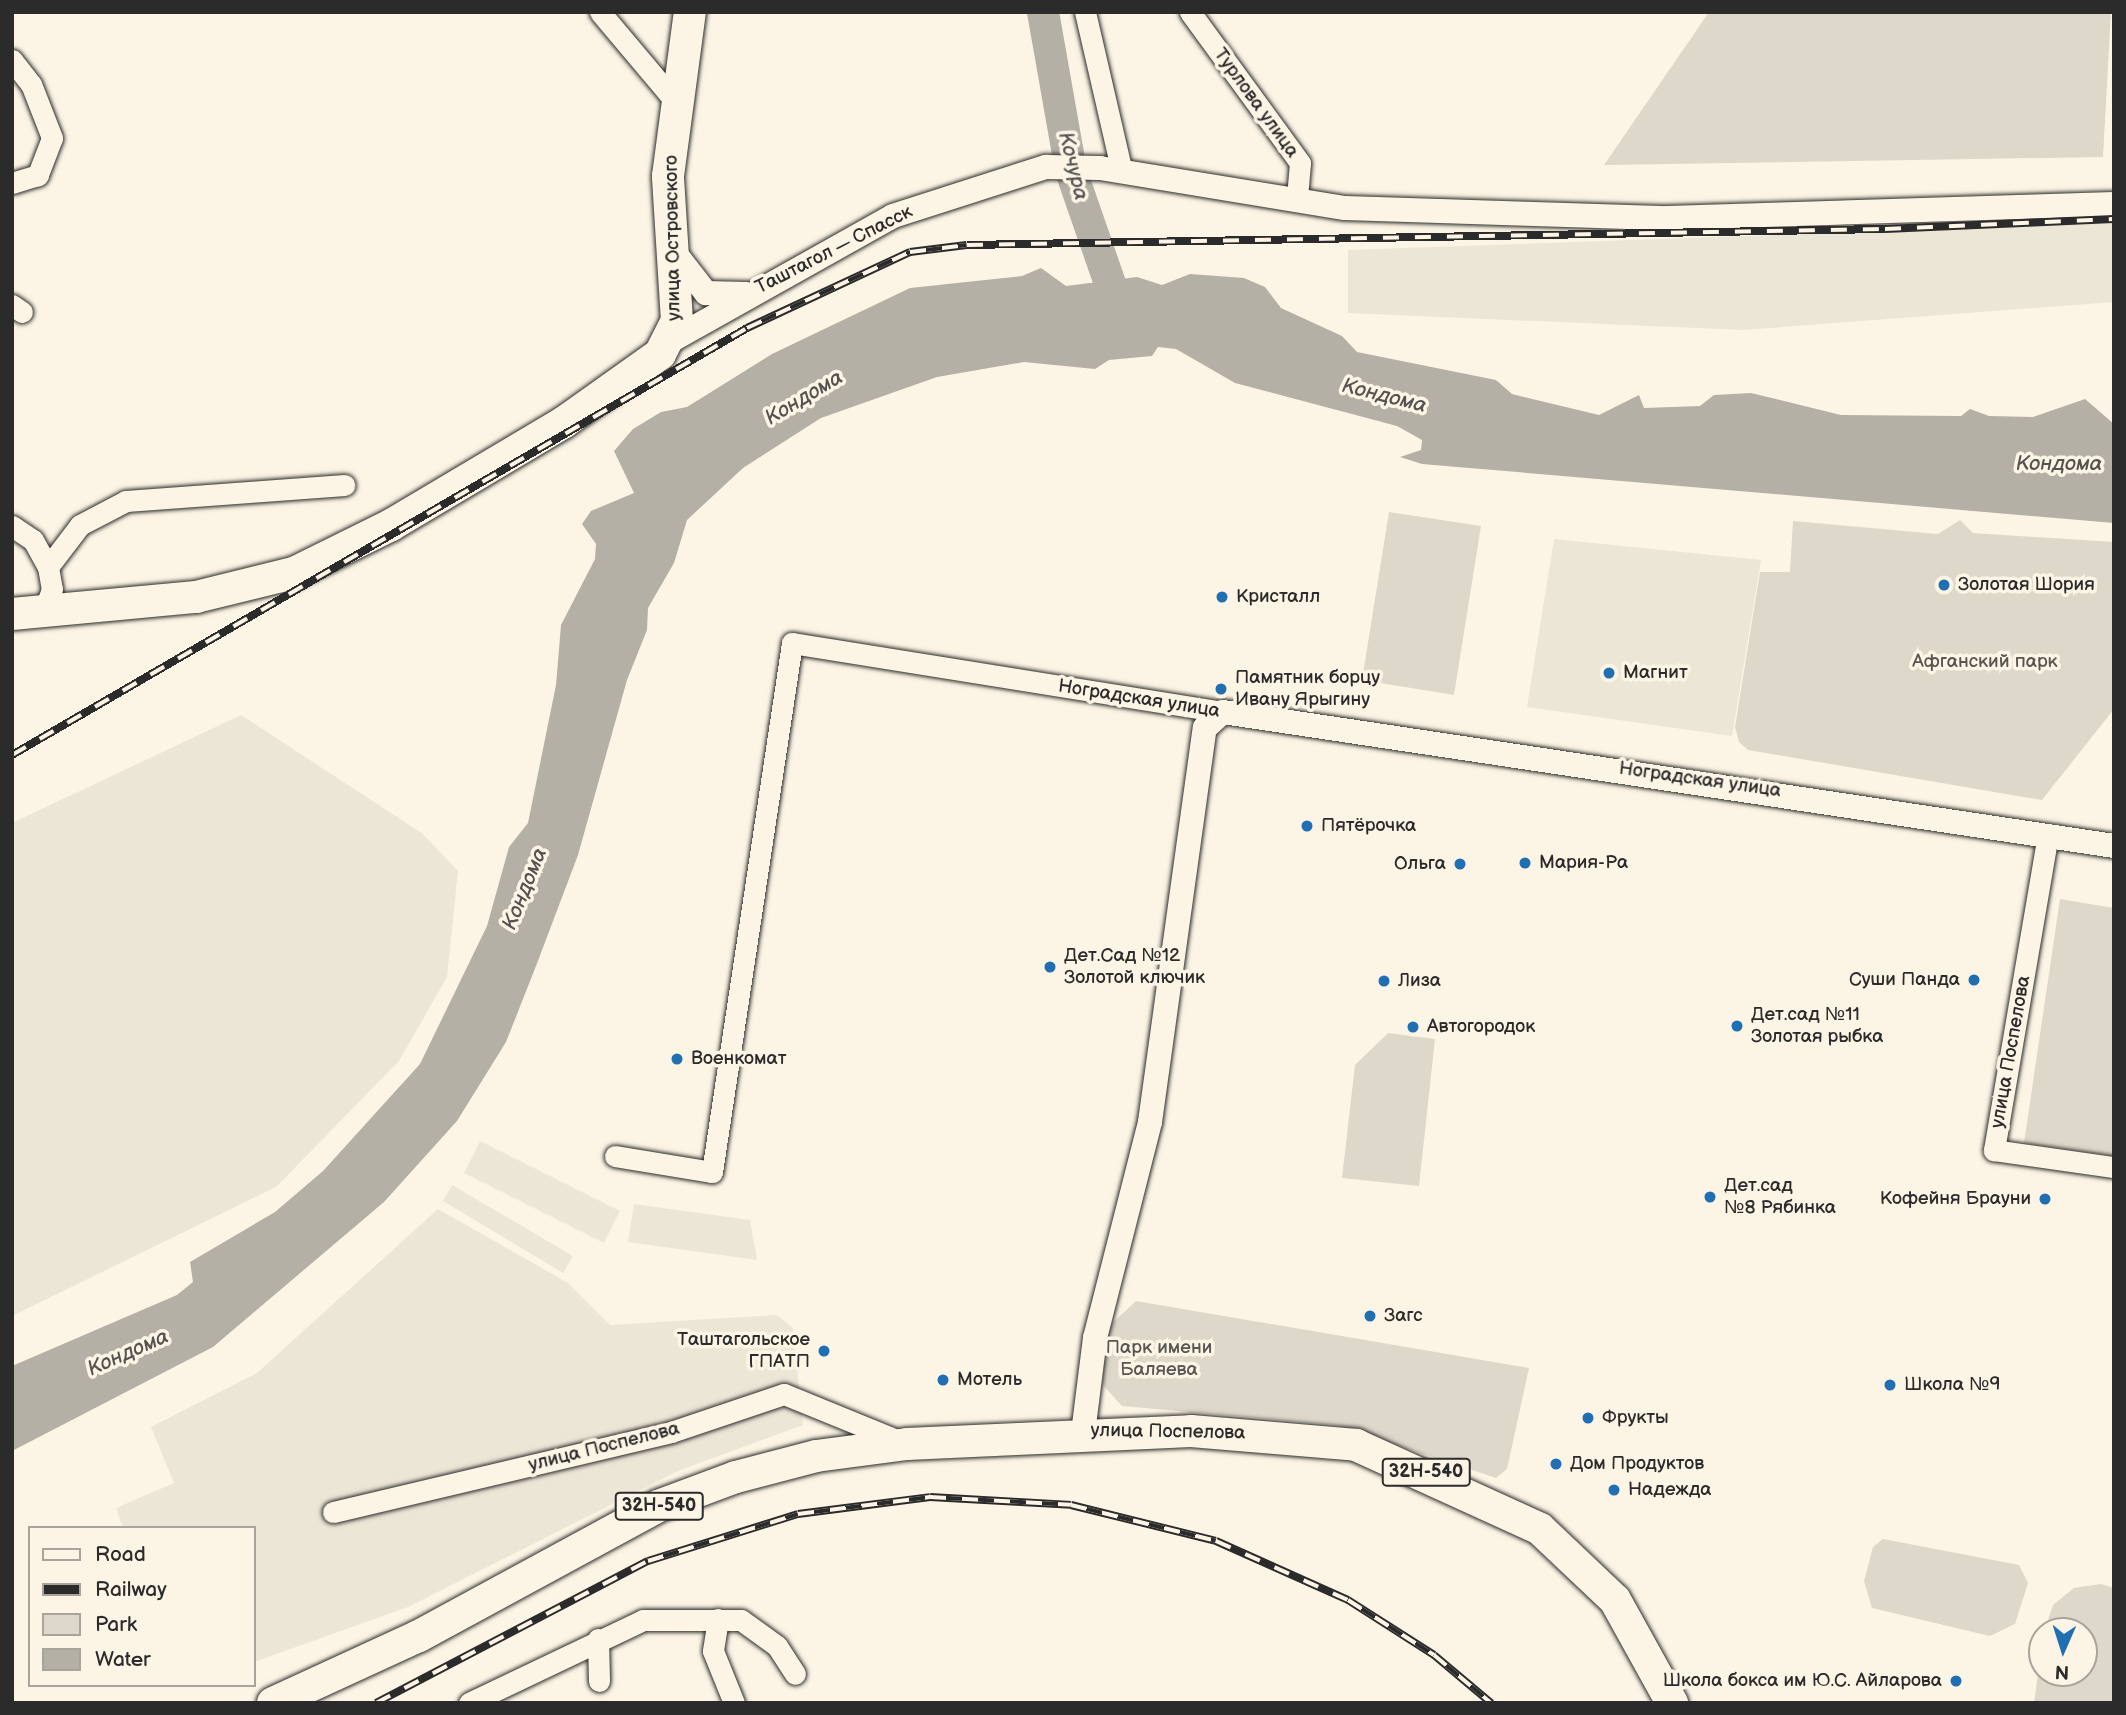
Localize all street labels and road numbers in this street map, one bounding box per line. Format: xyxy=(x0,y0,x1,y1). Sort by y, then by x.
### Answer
street label: Турлова улица xyxy=(1209,44,1303,162)
street label: улица Островского xyxy=(660,155,686,321)
street label: Таштагол — Спасск xyxy=(751,200,917,300)
street label: Ноградская улица xyxy=(1056,675,1222,723)
street label: Ноградская улица xyxy=(1617,757,1783,803)
street label: улица Поспелова xyxy=(1986,974,2036,1130)
street label: улица Поспелова xyxy=(526,1417,682,1477)
street label: улица Поспелова xyxy=(1090,1419,1246,1445)
road number: 32Н-540 xyxy=(1380,1457,1472,1486)
road number: 32Н-540 xyxy=(614,1492,704,1520)

